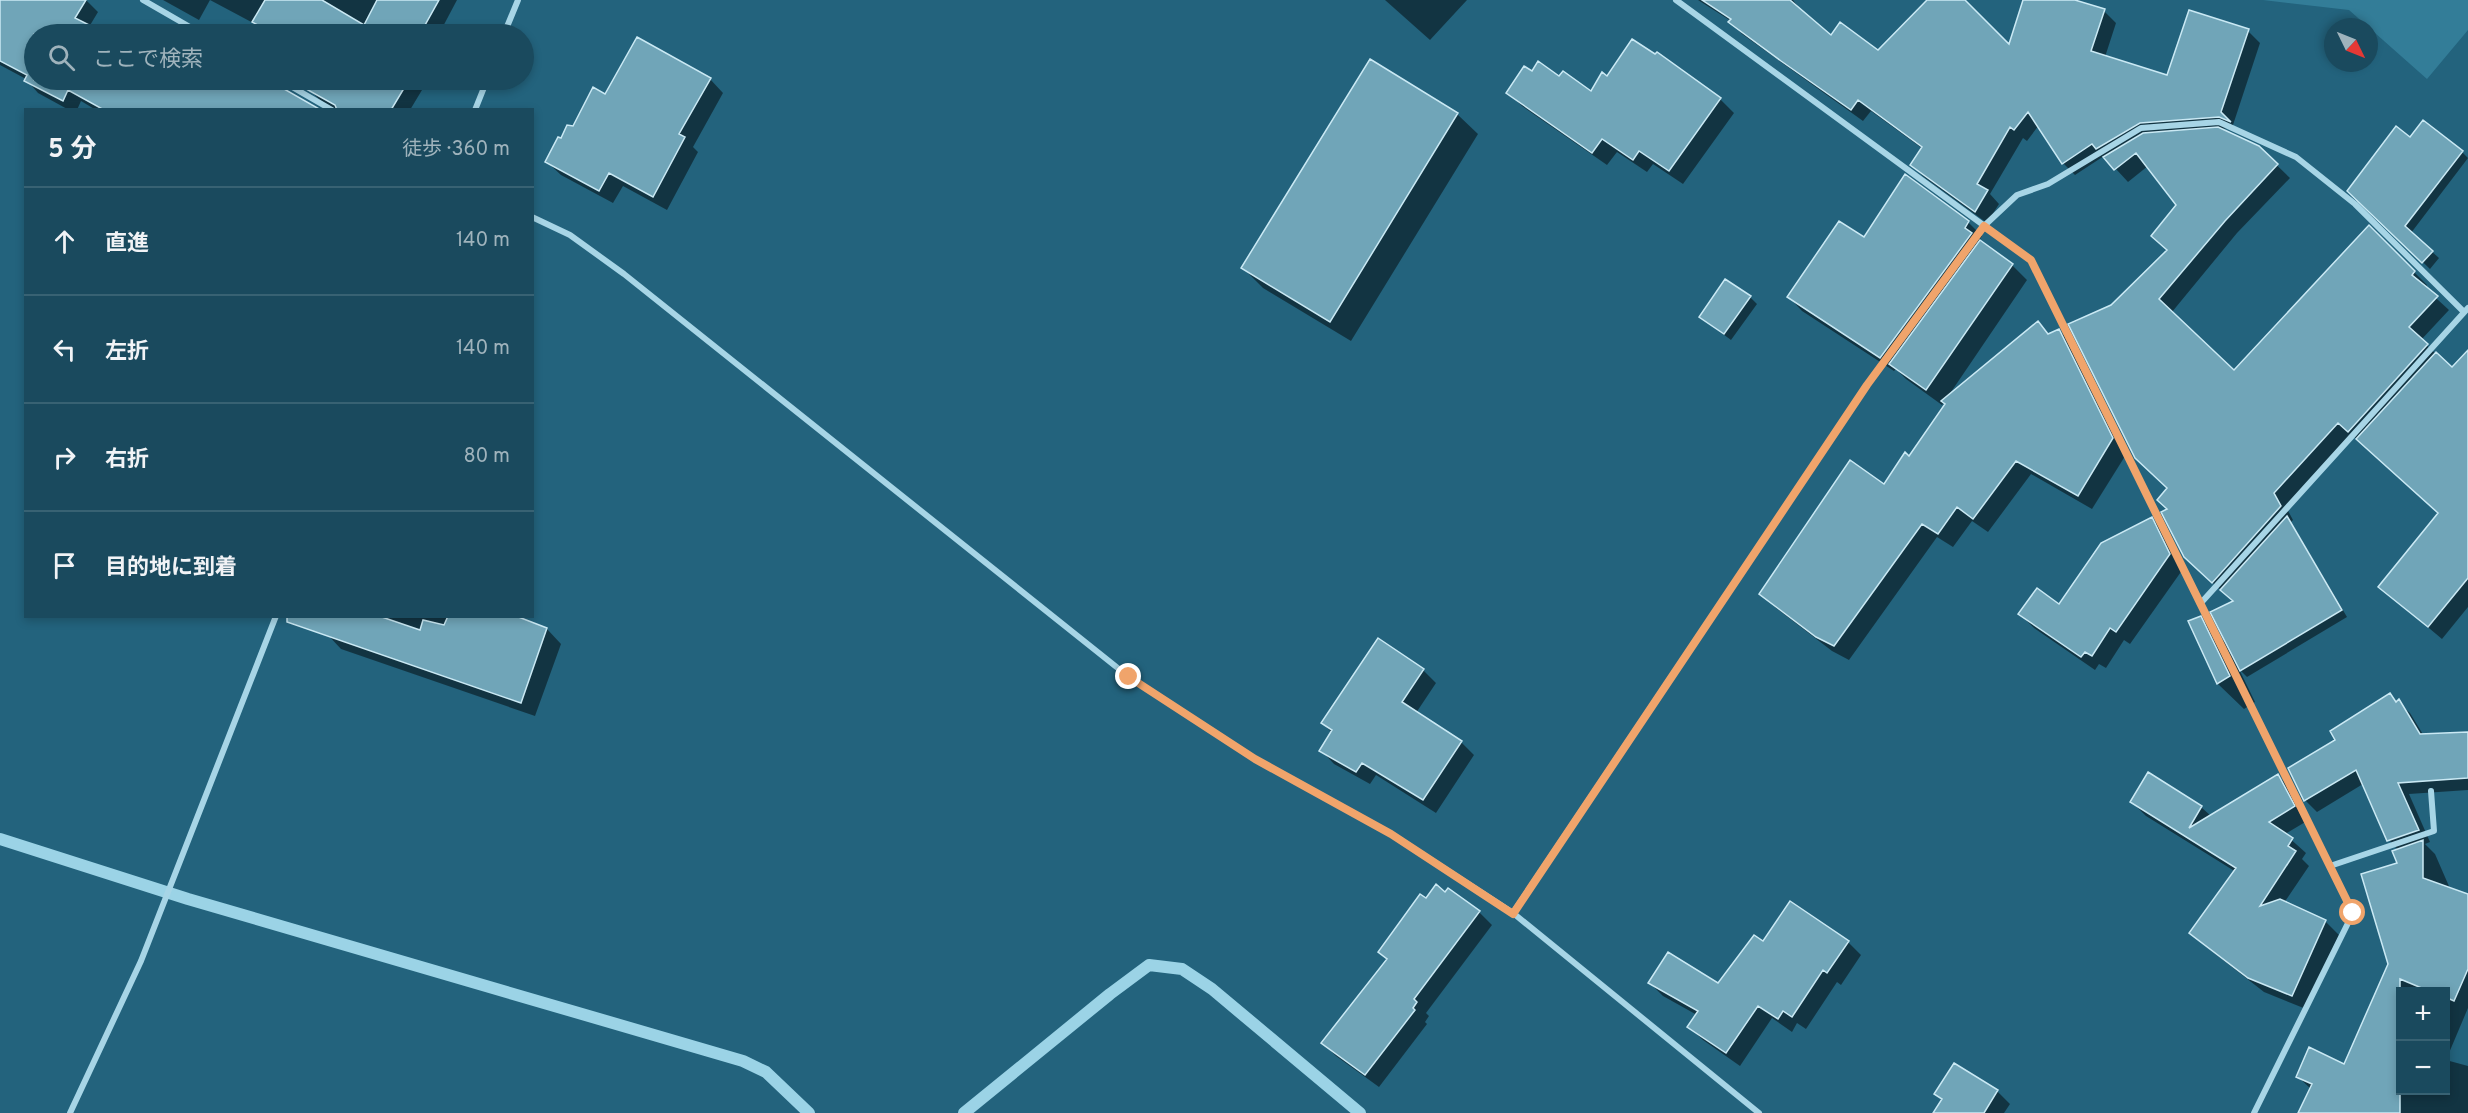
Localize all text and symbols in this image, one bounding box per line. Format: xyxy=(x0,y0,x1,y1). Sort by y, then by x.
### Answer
north arrow xyxy=(2324,18,2378,72)
search box xyxy=(24,24,534,90)
icon: search xyxy=(45,41,78,74)
text: ここで検索 xyxy=(93,47,203,74)
text: 5 分 xyxy=(48,134,96,167)
text: 徒歩 · 360 m xyxy=(402,137,510,163)
icon: ahead xyxy=(48,225,81,258)
text: 140 m xyxy=(456,228,510,254)
text: 直進 xyxy=(105,231,149,258)
icon: left xyxy=(48,333,81,366)
text: 140 m xyxy=(456,336,510,362)
text: 左折 xyxy=(105,339,149,366)
icon: right xyxy=(48,441,81,474)
text: 80 m xyxy=(464,444,510,470)
text: 右折 xyxy=(105,447,149,474)
icon: arrive xyxy=(48,549,81,582)
text: 目的地に到着 xyxy=(105,555,237,582)
route end xyxy=(1115,663,1141,689)
route start xyxy=(2339,899,2365,925)
map controls xyxy=(2396,987,2450,1095)
button: + xyxy=(2396,987,2450,1041)
button: − xyxy=(2396,1041,2450,1095)

